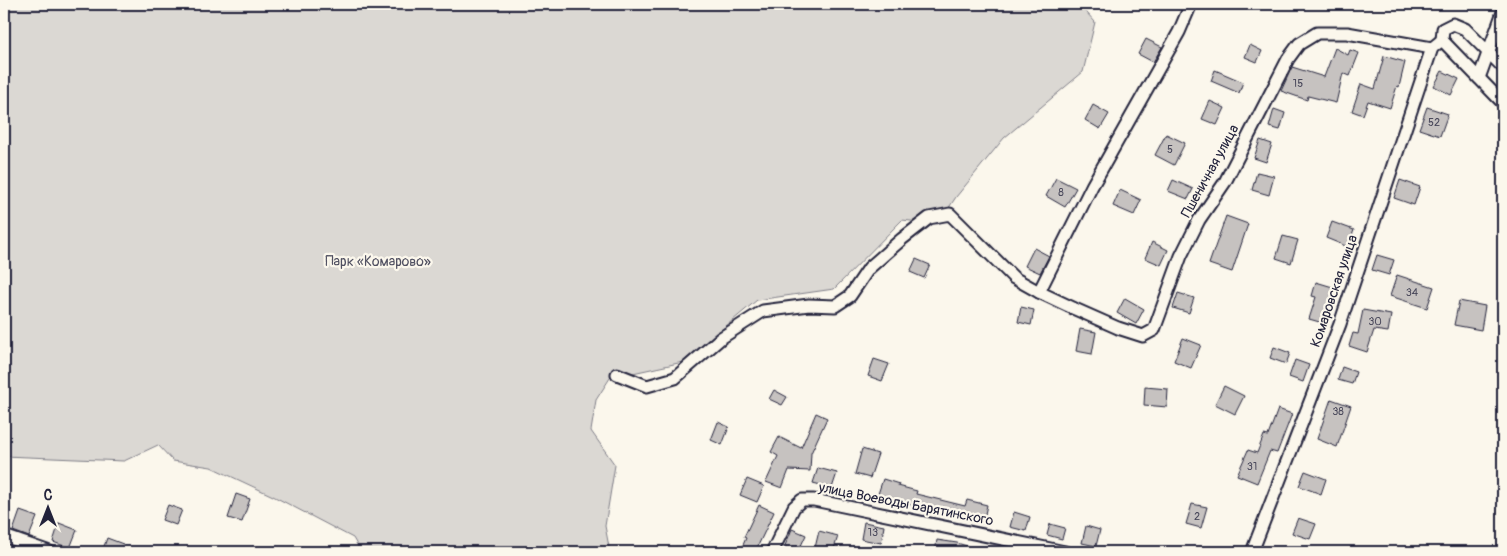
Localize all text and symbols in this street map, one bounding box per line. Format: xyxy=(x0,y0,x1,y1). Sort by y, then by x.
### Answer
house number: 15 xyxy=(1293,77,1303,90)
house number: 52 xyxy=(1428,116,1440,129)
street label: Пшеничная улица xyxy=(1177,122,1243,220)
house number: 5 xyxy=(1167,143,1173,156)
house number: 8 xyxy=(1058,186,1064,199)
street label: Комаровская улица xyxy=(1307,233,1361,349)
park label: Парк «Комарово» xyxy=(325,253,431,270)
house number: 34 xyxy=(1406,286,1419,299)
house number: 30 xyxy=(1368,315,1382,328)
house number: 38 xyxy=(1332,405,1344,418)
house number: 31 xyxy=(1247,460,1257,473)
street label: улица Воеводы Барятинского xyxy=(816,479,995,529)
north arrow xyxy=(22,484,72,534)
text: С xyxy=(44,487,53,504)
house number: 2 xyxy=(1194,510,1200,523)
house number: 13 xyxy=(868,526,878,539)

